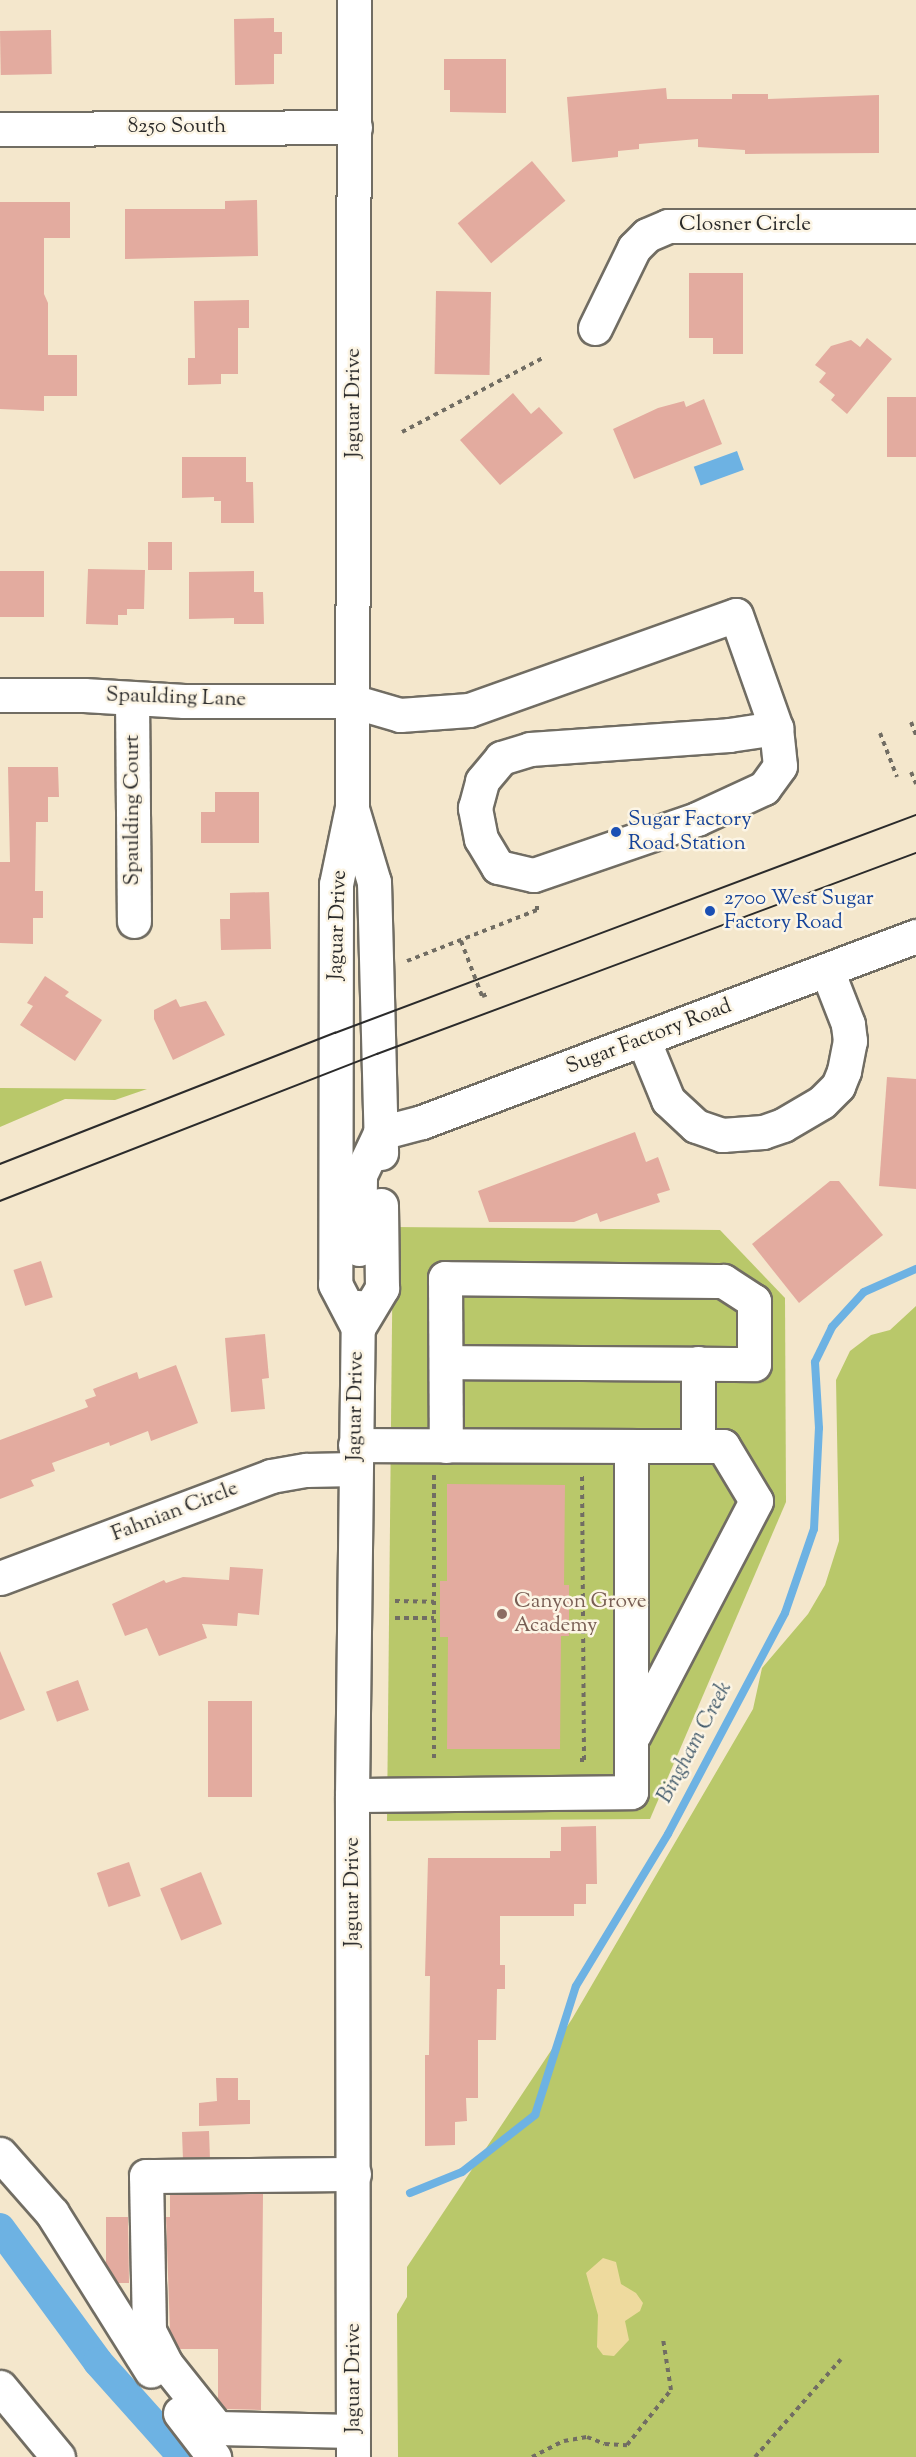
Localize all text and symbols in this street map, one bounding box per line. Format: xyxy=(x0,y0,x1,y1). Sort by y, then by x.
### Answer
street label: 8250 South xyxy=(128,114,226,140)
street label: Closner Circle xyxy=(679,212,811,238)
street label: Jaguar Drive xyxy=(341,348,367,458)
street label: Spaulding Lane xyxy=(105,683,247,713)
street label: Spaulding Court xyxy=(120,734,146,886)
place label: Sugar Factory Road Station xyxy=(628,807,752,857)
marker: Sugar Factory Road Station xyxy=(609,825,623,839)
street label: Jaguar Drive xyxy=(323,870,353,980)
place label: 2700 West Sugar Factory Road xyxy=(724,886,874,936)
marker: 2700 West Sugar Factory Road xyxy=(701,902,719,920)
street label: Sugar Factory Road xyxy=(563,994,735,1080)
street label: Jaguar Drive xyxy=(342,1351,370,1461)
street label: Fahnian Circle xyxy=(108,1476,242,1548)
place label: Canyon Grove Academy xyxy=(514,1589,647,1639)
marker: Canyon Grove Academy xyxy=(495,1607,509,1621)
water label: Bingham Creek xyxy=(653,1678,739,1808)
street label: Jaguar Drive xyxy=(340,1837,366,1947)
street label: Jaguar Drive xyxy=(341,2323,367,2433)

